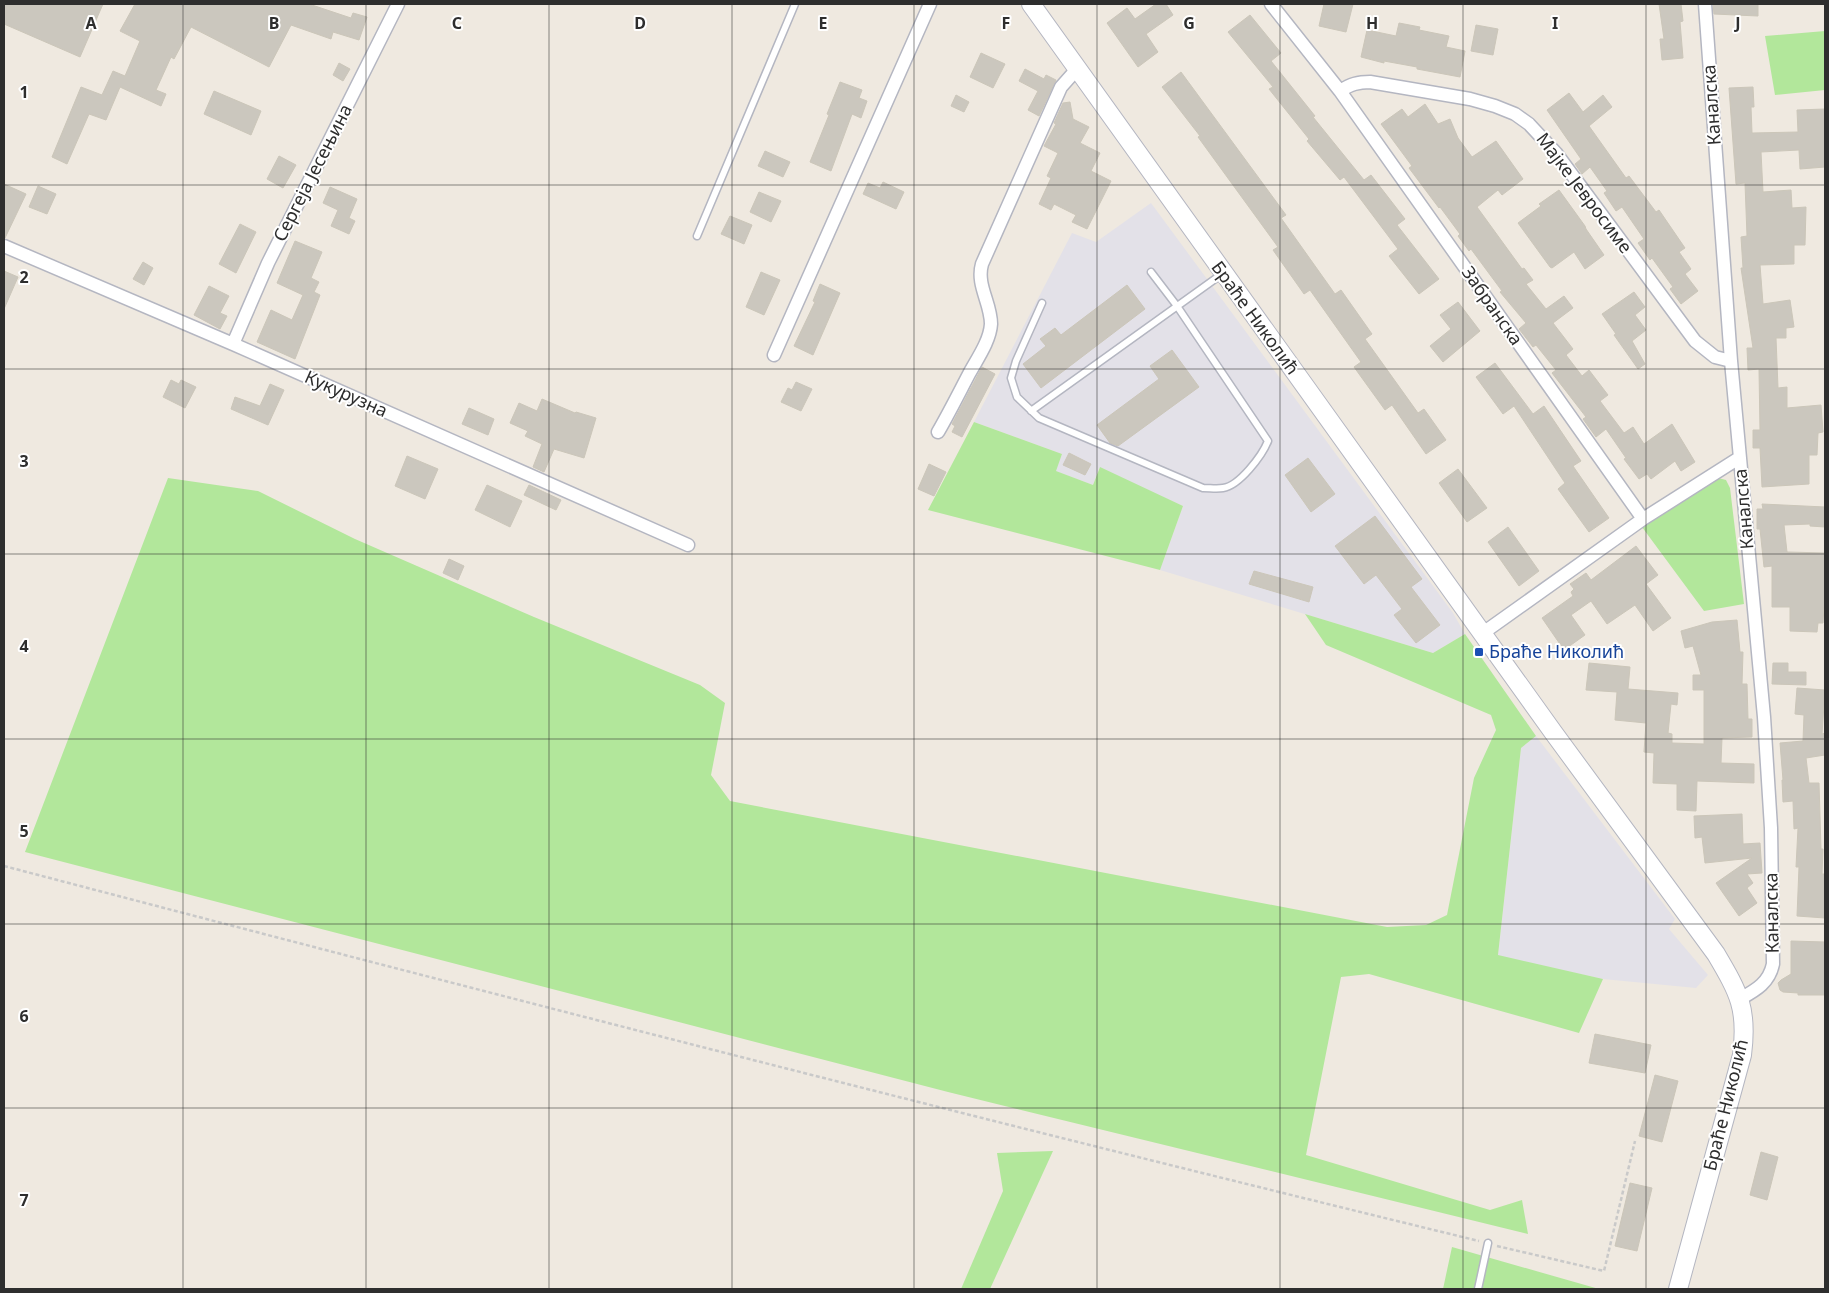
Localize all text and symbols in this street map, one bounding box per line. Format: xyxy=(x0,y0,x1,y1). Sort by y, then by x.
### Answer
text: A xyxy=(85,12,97,34)
text: B xyxy=(269,12,279,34)
text: C xyxy=(452,12,462,34)
text: D xyxy=(634,12,646,34)
text: E xyxy=(819,12,828,34)
text: F xyxy=(1002,12,1010,34)
text: G xyxy=(1183,12,1195,34)
text: H xyxy=(1366,12,1378,34)
text: I xyxy=(1552,12,1558,34)
text: J xyxy=(1733,12,1741,34)
street label: Каналска xyxy=(1696,64,1726,146)
text: 1 xyxy=(19,81,29,103)
street label: Сергеја Јесењина xyxy=(267,100,357,245)
street label: Мајке Јевросиме xyxy=(1532,127,1638,258)
street label: Браће Николић xyxy=(1206,256,1305,379)
street label: Забранска xyxy=(1457,261,1529,350)
text: 2 xyxy=(19,266,29,288)
street label: Кукурузна xyxy=(301,364,392,422)
text: 3 xyxy=(19,450,29,472)
street label: Каналска xyxy=(1728,468,1758,550)
text: 4 xyxy=(19,635,29,657)
place label: Браће Николић xyxy=(1489,639,1624,663)
marker: Браће Николић xyxy=(1473,646,1485,658)
text: 5 xyxy=(19,820,29,842)
street label: Каналска xyxy=(1758,872,1784,954)
text: 6 xyxy=(19,1005,29,1027)
street label: Браће Николић xyxy=(1697,1036,1753,1173)
text: 7 xyxy=(19,1189,29,1211)

